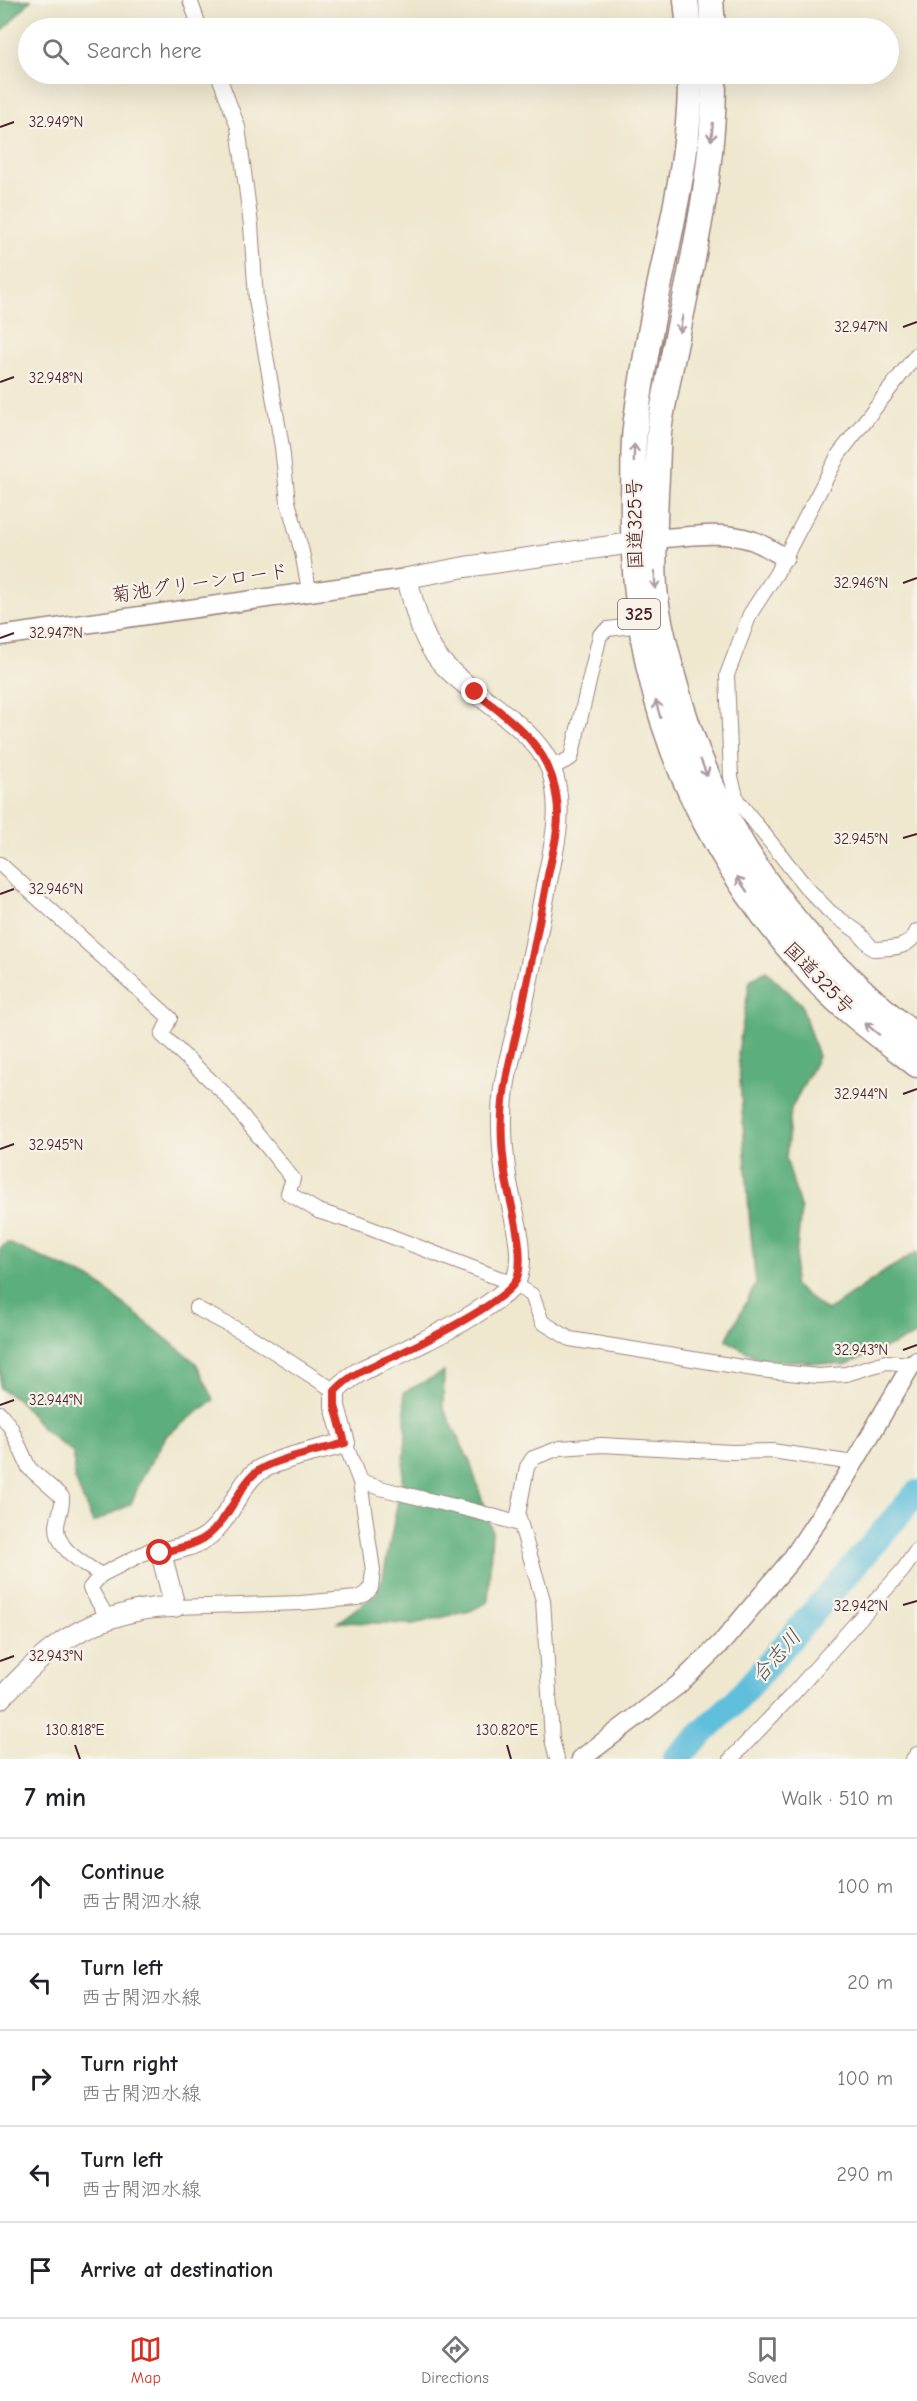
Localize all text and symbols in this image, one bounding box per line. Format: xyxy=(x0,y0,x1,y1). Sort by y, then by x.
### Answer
search box xyxy=(18,18,899,84)
icon: search xyxy=(39,35,72,68)
text: Search here xyxy=(87,38,202,64)
text: 32.949°N xyxy=(29,113,83,131)
one-way arrow xyxy=(706,121,717,141)
one-way arrow xyxy=(675,314,686,334)
text: 32.947°N xyxy=(834,318,888,336)
text: 32.948°N xyxy=(29,369,83,387)
one-way arrow xyxy=(629,444,640,464)
street label: 国道325号 xyxy=(623,478,647,570)
street label: 菊池グリーンロード xyxy=(110,559,290,607)
one-way arrow xyxy=(649,569,661,589)
text: 32.946°N xyxy=(834,574,888,592)
road number: 325 xyxy=(618,599,660,629)
text: 32.947°N xyxy=(29,624,83,642)
route end xyxy=(461,678,487,704)
one-way arrow xyxy=(652,700,664,719)
one-way arrow xyxy=(699,758,710,777)
text: 32.945°N xyxy=(834,830,888,848)
one-way arrow xyxy=(736,876,748,893)
text: 32.946°N xyxy=(29,880,83,898)
street label: 国道325号 xyxy=(779,937,859,1019)
one-way arrow xyxy=(864,1022,880,1035)
text: 32.944°N xyxy=(834,1085,888,1103)
text: 32.945°N xyxy=(29,1136,83,1154)
text: 32.943°N xyxy=(834,1341,888,1359)
text: 32.944°N xyxy=(29,1391,83,1409)
route start xyxy=(146,1539,172,1565)
text: 32.942°N xyxy=(834,1597,888,1615)
water label: 合志川 xyxy=(746,1624,806,1688)
text: 32.943°N xyxy=(29,1647,83,1665)
text: 130.818°E xyxy=(45,1721,105,1739)
text: 130.820°E xyxy=(476,1721,538,1739)
text: 7 min xyxy=(24,1783,86,1813)
text: Walk · 510 m xyxy=(782,1787,893,1810)
text: Continue xyxy=(81,1859,164,1885)
icon: ahead xyxy=(24,1870,57,1903)
text: 100 m xyxy=(838,1875,893,1898)
text: 西古閑泗水線 xyxy=(81,1890,201,1913)
text: Turn left xyxy=(81,1955,163,1981)
icon: left xyxy=(24,1966,57,1999)
text: 20 m xyxy=(847,1971,893,1994)
text: 西古閑泗水線 xyxy=(81,1986,201,2009)
text: Turn right xyxy=(81,2051,178,2077)
icon: right xyxy=(24,2062,57,2095)
text: 100 m xyxy=(838,2067,893,2090)
text: 西古閑泗水線 xyxy=(81,2082,201,2105)
text: Turn left xyxy=(81,2147,163,2173)
icon: left xyxy=(24,2158,57,2191)
text: 290 m xyxy=(837,2163,893,2186)
text: 西古閑泗水線 xyxy=(81,2178,201,2201)
icon: arrive xyxy=(24,2254,57,2287)
text: Arrive at destination xyxy=(81,2257,273,2283)
tab: Map xyxy=(129,2333,162,2387)
tab: Directions xyxy=(421,2333,489,2387)
tab: Saved xyxy=(748,2333,788,2387)

